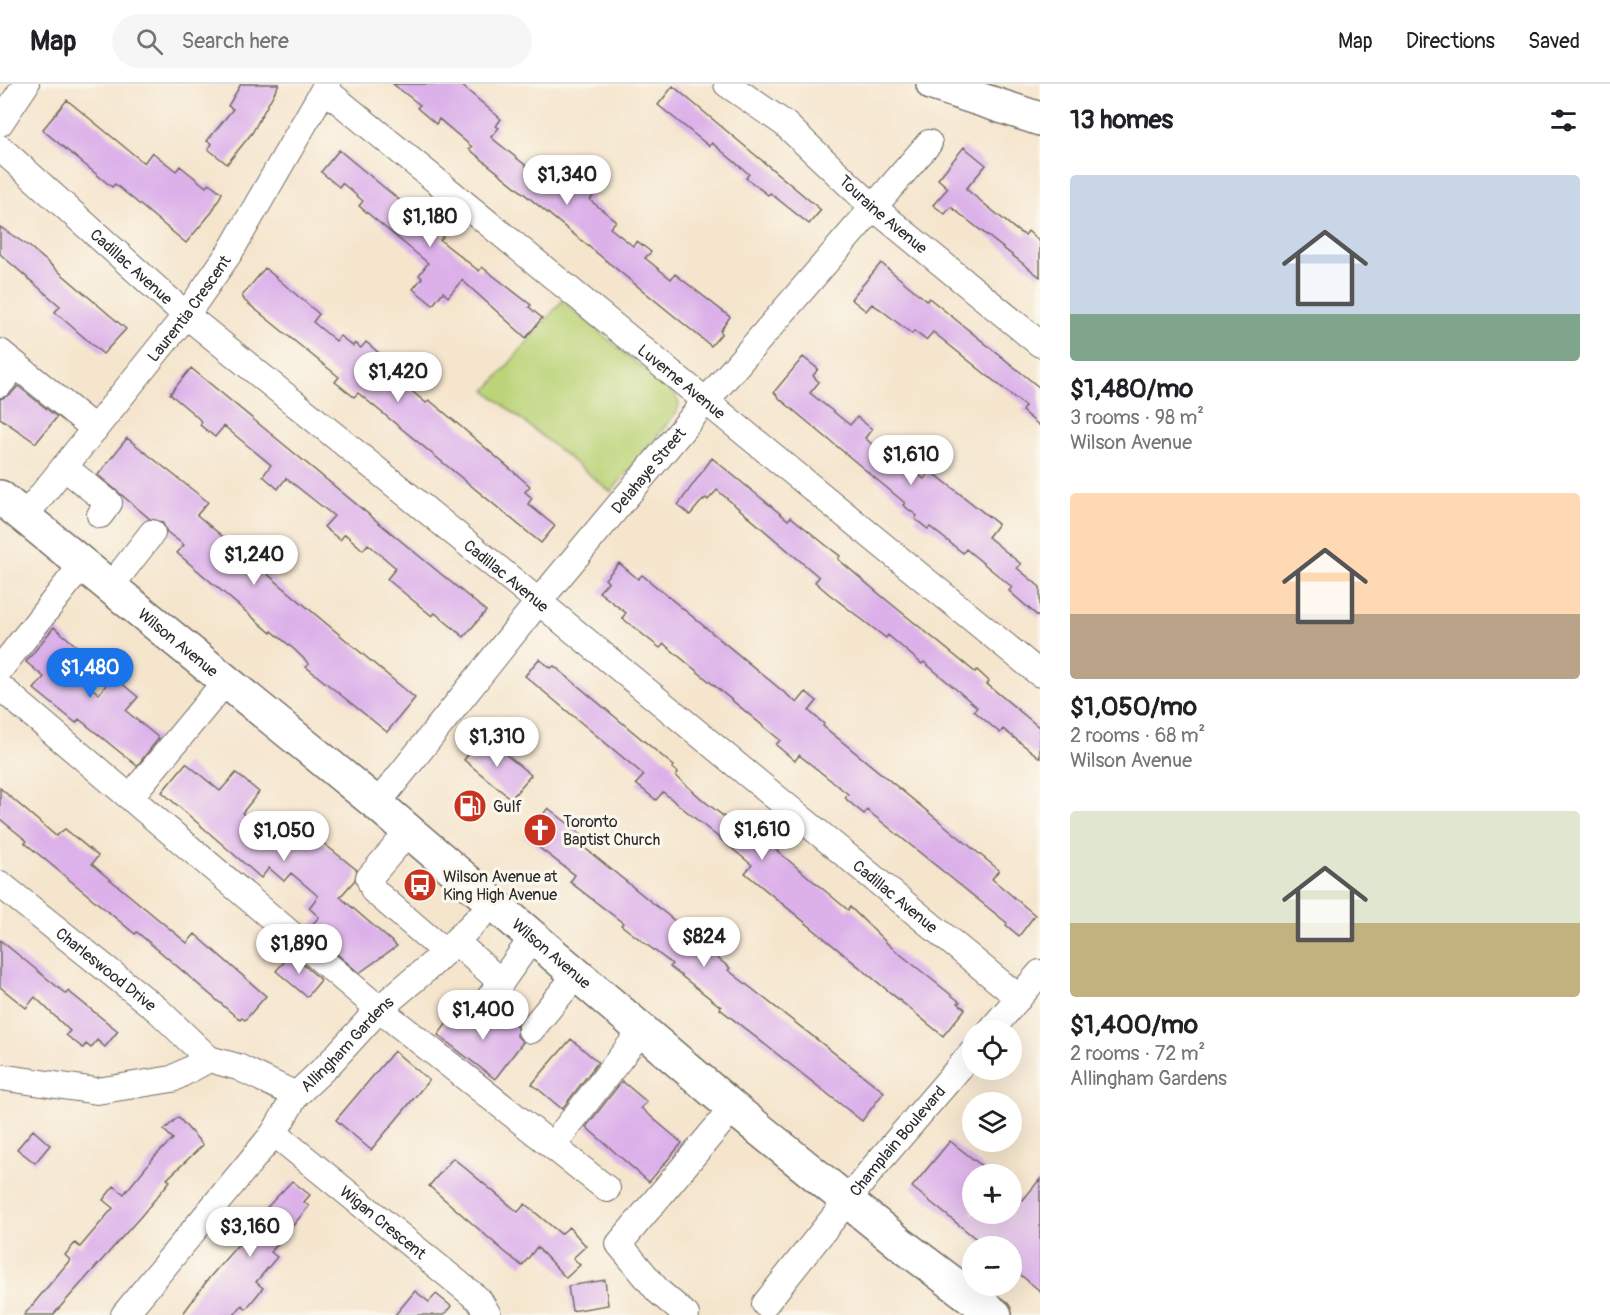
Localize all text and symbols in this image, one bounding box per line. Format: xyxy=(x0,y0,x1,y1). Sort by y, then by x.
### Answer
search box xyxy=(112,14,532,68)
text: Map xyxy=(30,24,76,59)
icon: search xyxy=(133,25,166,58)
text: Search here xyxy=(181,27,289,55)
text: Map xyxy=(1338,28,1373,55)
text: Directions xyxy=(1406,28,1495,55)
text: Saved xyxy=(1528,28,1580,55)
text: 13 homes xyxy=(1070,104,1173,136)
icon: filters xyxy=(1547,104,1580,137)
pin: $1,340 xyxy=(518,155,616,206)
text: $1,340 xyxy=(537,162,597,187)
street label: Touraine Avenue xyxy=(834,171,931,259)
pin: $1,180 xyxy=(381,197,479,248)
text: $1,180 xyxy=(402,204,458,229)
icon: home xyxy=(1271,214,1379,322)
street label: Cadillac Avenue xyxy=(86,225,176,309)
street label: Laurentia Crescent xyxy=(143,251,236,366)
street label: Luverne Avenue xyxy=(633,340,729,424)
pin: $1,420 xyxy=(349,352,447,403)
text: $1,420 xyxy=(368,359,428,384)
text: $1,480/mo xyxy=(1070,373,1193,405)
text: 3 rooms · 98 m² xyxy=(1070,405,1204,430)
street label: Delahaye Street xyxy=(607,423,691,518)
text: Wilson Avenue xyxy=(1070,430,1192,455)
pin: $1,610 xyxy=(862,435,960,486)
text: $1,610 xyxy=(883,442,939,467)
icon: home xyxy=(1271,532,1379,640)
pin: $1,240 xyxy=(205,535,303,586)
street label: Cadillac Avenue xyxy=(459,536,553,617)
text: $1,240 xyxy=(224,542,284,567)
street label: Wilson Avenue xyxy=(134,604,222,682)
pin: $1,480 xyxy=(41,648,139,699)
text: $1,480 xyxy=(60,655,120,680)
text: $1,050/mo xyxy=(1070,691,1197,723)
pin: $1,310 xyxy=(448,717,546,768)
text: 2 rooms · 68 m² xyxy=(1070,723,1205,748)
text: $1,310 xyxy=(469,724,525,749)
text: Wilson Avenue xyxy=(1070,748,1192,773)
fuel station icon: Gulf xyxy=(452,788,488,824)
place label: Gulf xyxy=(493,797,522,817)
pin: $1,610 xyxy=(713,810,811,861)
pin: $1,050 xyxy=(235,811,333,862)
church icon: Toronto Baptist Church xyxy=(522,812,558,848)
place label: Toronto Baptist Church xyxy=(563,812,660,850)
text: $1,610 xyxy=(734,817,790,842)
text: $1,050 xyxy=(253,818,315,843)
icon: home xyxy=(1271,850,1379,958)
street label: Cadillac Avenue xyxy=(848,856,941,938)
bus stop icon: Wilson Avenue at King High Avenue xyxy=(402,867,438,903)
place label: Wilson Avenue at King High Avenue xyxy=(443,867,558,905)
street label: Wilson Avenue xyxy=(507,915,595,993)
pin: $824 xyxy=(668,917,740,968)
street label: Charleswood Drive xyxy=(51,923,160,1016)
pin: $1,890 xyxy=(250,924,348,975)
text: $824 xyxy=(682,924,726,949)
text: $1,890 xyxy=(270,931,328,956)
pin: $1,400 xyxy=(434,990,532,1041)
street label: Allingham Gardens xyxy=(297,992,398,1097)
text: $1,400 xyxy=(452,997,514,1022)
text: $1,400/mo xyxy=(1070,1009,1198,1041)
map controls xyxy=(962,1020,1022,1296)
button: locate xyxy=(962,1020,1022,1080)
text: 2 rooms · 72 m² xyxy=(1070,1041,1205,1066)
text: Allingham Gardens xyxy=(1070,1066,1227,1091)
street label: Champlain Boulevard xyxy=(846,1082,950,1201)
button: layers xyxy=(962,1092,1022,1152)
button: + xyxy=(962,1164,1022,1224)
street label: Wigan Crescent xyxy=(335,1182,430,1264)
pin: $3,160 xyxy=(201,1207,299,1258)
text: $3,160 xyxy=(220,1214,280,1239)
button: − xyxy=(962,1236,1022,1296)

